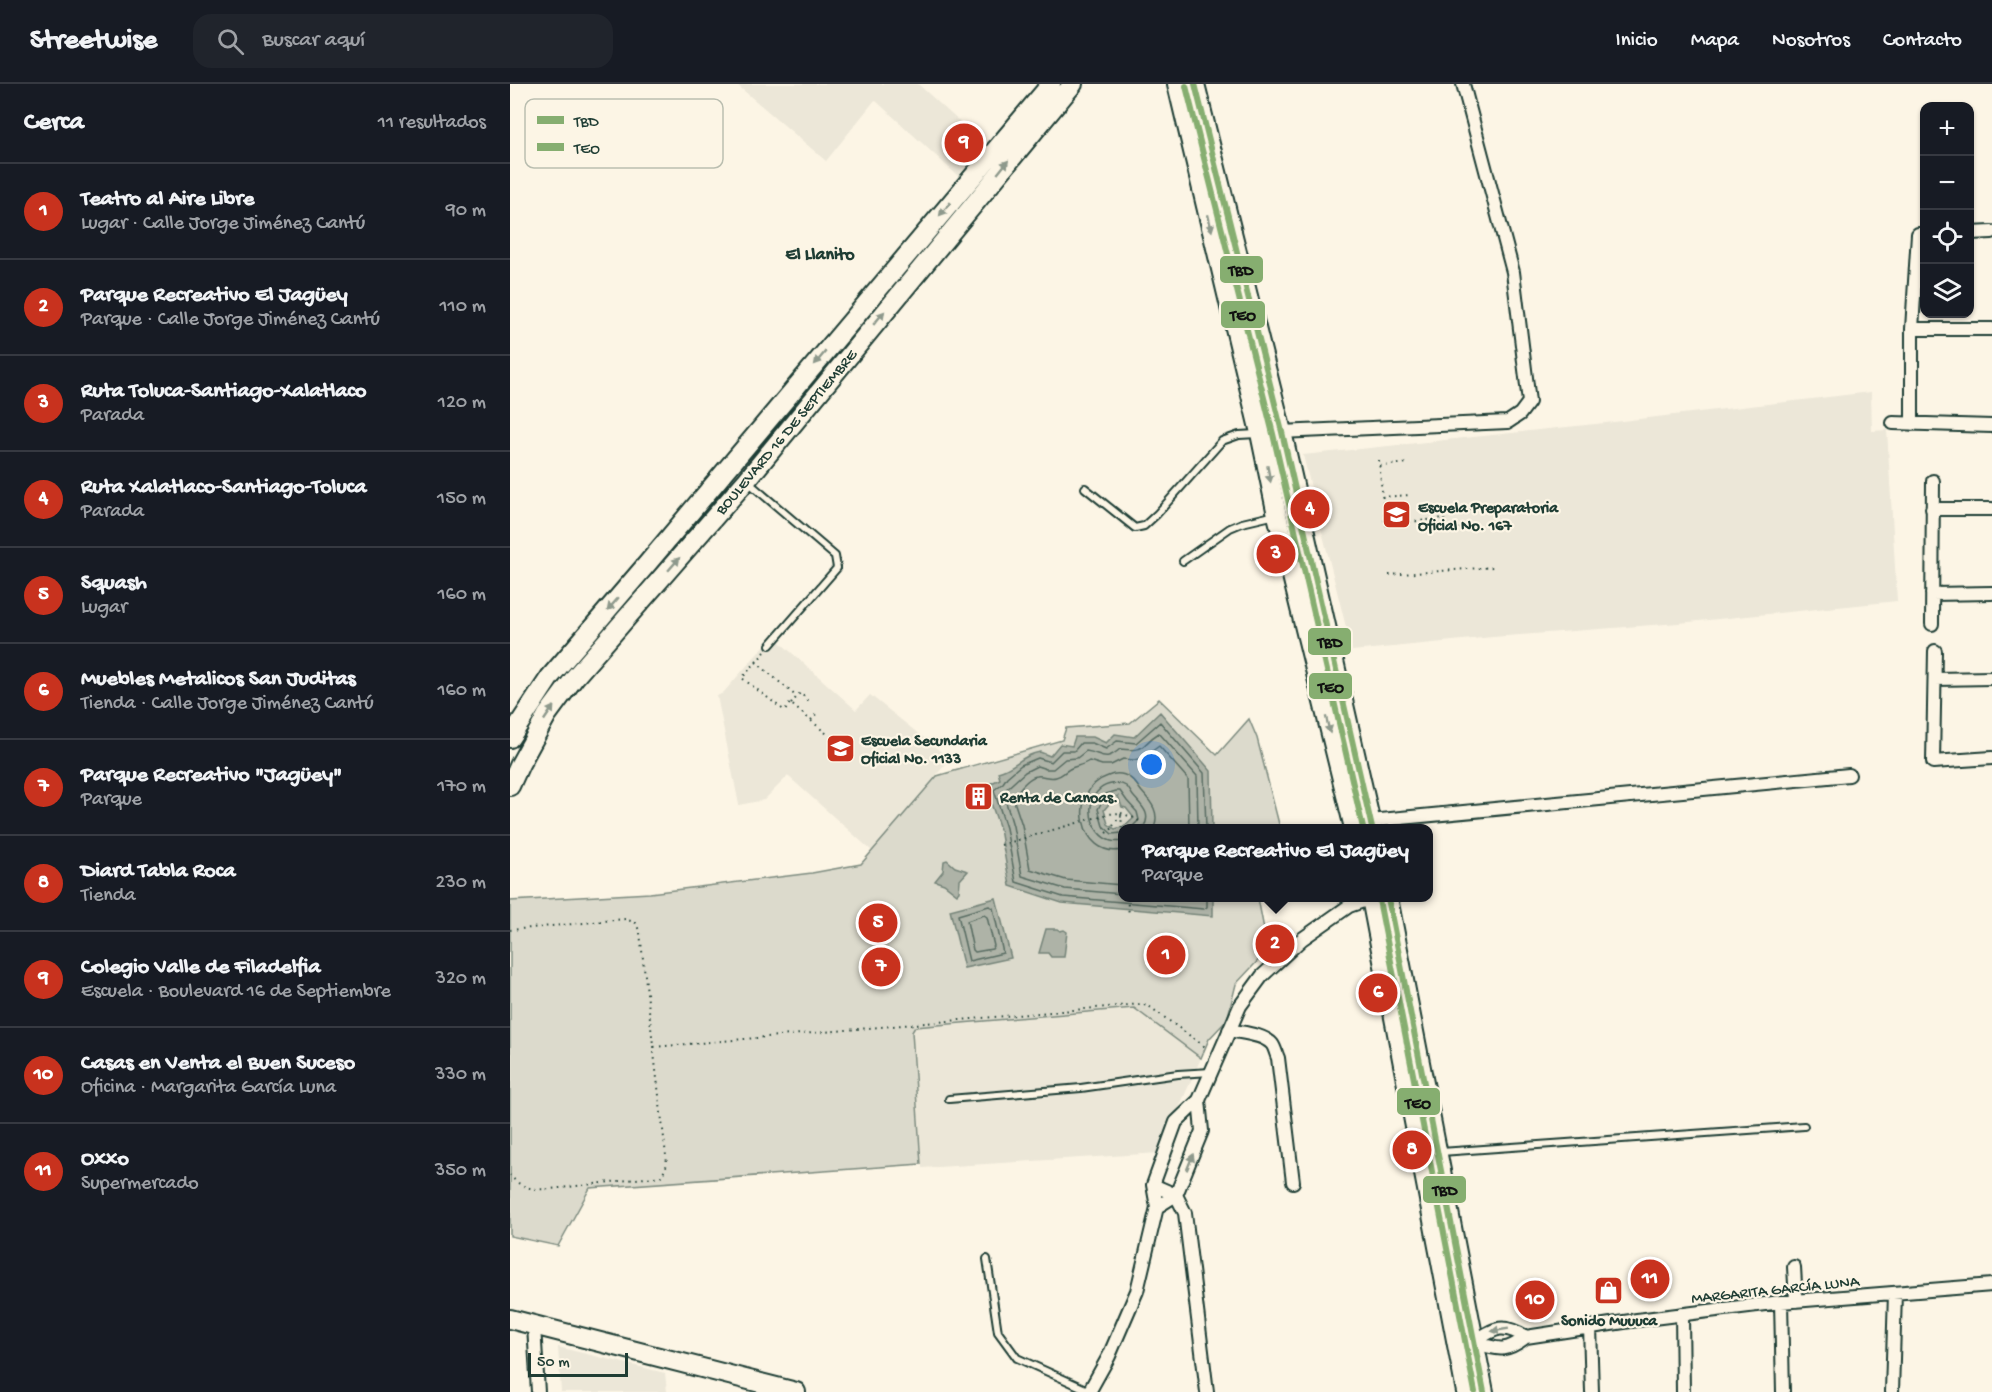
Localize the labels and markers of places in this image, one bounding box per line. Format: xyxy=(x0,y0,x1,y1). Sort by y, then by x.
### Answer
pin: 9 xyxy=(944,120,984,166)
pin: 4 xyxy=(1290,486,1330,532)
school or university icon: Escuela Preparatoria Oficial No. 167 xyxy=(1381,499,1413,531)
place label: Escuela Preparatoria Oficial No. 167 xyxy=(1418,500,1559,537)
pin: 3 xyxy=(1256,532,1296,576)
school or university icon: Escuela Secundaria Oficial No. 1133 xyxy=(824,732,856,764)
place label: Escuela Secundaria Oficial No. 1133 xyxy=(861,733,988,770)
building icon: Renta de Canoas. xyxy=(963,780,995,812)
place label: Renta de Canoas. xyxy=(999,790,1118,809)
pin: 5 xyxy=(858,900,898,946)
pin: 2 xyxy=(1256,922,1294,966)
pin: 1 xyxy=(1146,932,1186,978)
pin: 7 xyxy=(862,944,901,990)
pin: 6 xyxy=(1358,970,1398,1016)
pin: 8 xyxy=(1392,1128,1432,1172)
pin: 11 xyxy=(1630,1256,1670,1302)
shop icon: Sonido Muuuca xyxy=(1593,1275,1625,1307)
pin: 10 xyxy=(1516,1278,1554,1322)
place label: Sonido Muuuca xyxy=(1561,1313,1658,1332)

